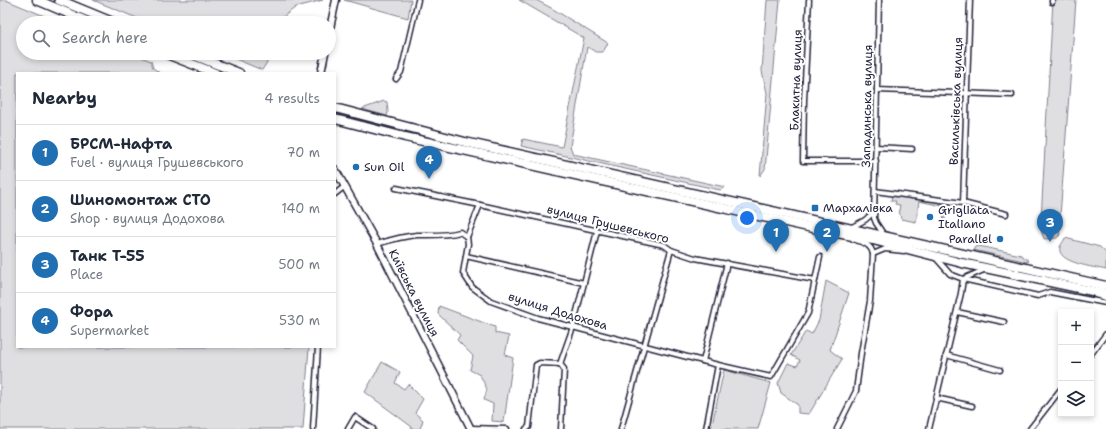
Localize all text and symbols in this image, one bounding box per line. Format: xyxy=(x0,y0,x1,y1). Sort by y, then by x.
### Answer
search box xyxy=(16,16,336,60)
icon: search xyxy=(30,27,52,49)
text: Search here xyxy=(62,28,148,48)
street label: Блакитна вулиця xyxy=(786,29,806,131)
street label: Васильківська вулиця xyxy=(946,37,966,165)
street label: Западинська вулиця xyxy=(858,44,876,168)
text: Nearby xyxy=(32,87,97,109)
text: 4 results xyxy=(264,90,320,107)
text: БРСМ-Нафта xyxy=(70,134,172,154)
text: 1 xyxy=(42,144,48,161)
text: 70 m xyxy=(286,144,320,161)
pin: 4 xyxy=(416,146,442,179)
text: Fuel · вулиця Грушевського xyxy=(70,154,244,171)
place label: Sun Oil xyxy=(364,159,405,175)
marker: Sun Oil xyxy=(351,162,361,172)
text: Шиномонтаж СТО xyxy=(70,190,211,210)
text: 2 xyxy=(40,200,50,217)
text: 140 m xyxy=(281,200,320,217)
place label: Мархалівка xyxy=(823,200,893,216)
street label: вулиця Грушевського xyxy=(545,201,671,247)
place label: Grigliata Italiano xyxy=(938,202,990,232)
marker: Мархалівка xyxy=(810,203,820,213)
your location xyxy=(737,208,757,228)
pin: 3 xyxy=(1037,209,1063,242)
text: Shop · вулиця Додохова xyxy=(70,210,225,227)
marker: Grigliata Italiano xyxy=(925,212,935,222)
pin: 1 xyxy=(763,219,789,252)
pin: 2 xyxy=(814,219,840,252)
place label: Parallel xyxy=(949,231,992,247)
marker: Parallel xyxy=(995,234,1005,244)
text: Танк Т-55 xyxy=(70,246,145,266)
street label: Київська вулиця xyxy=(385,246,443,340)
text: 3 xyxy=(40,256,50,273)
text: 500 m xyxy=(278,256,320,273)
text: Place xyxy=(70,266,103,283)
street label: вулиця Додохова xyxy=(506,288,610,334)
text: Фора xyxy=(70,302,113,322)
map controls xyxy=(1058,309,1094,417)
button: + xyxy=(1058,309,1094,345)
text: 4 xyxy=(40,312,50,329)
text: 530 m xyxy=(279,312,320,329)
text: Supermarket xyxy=(70,322,149,339)
button: − xyxy=(1058,345,1094,381)
button: layers xyxy=(1058,381,1094,417)

